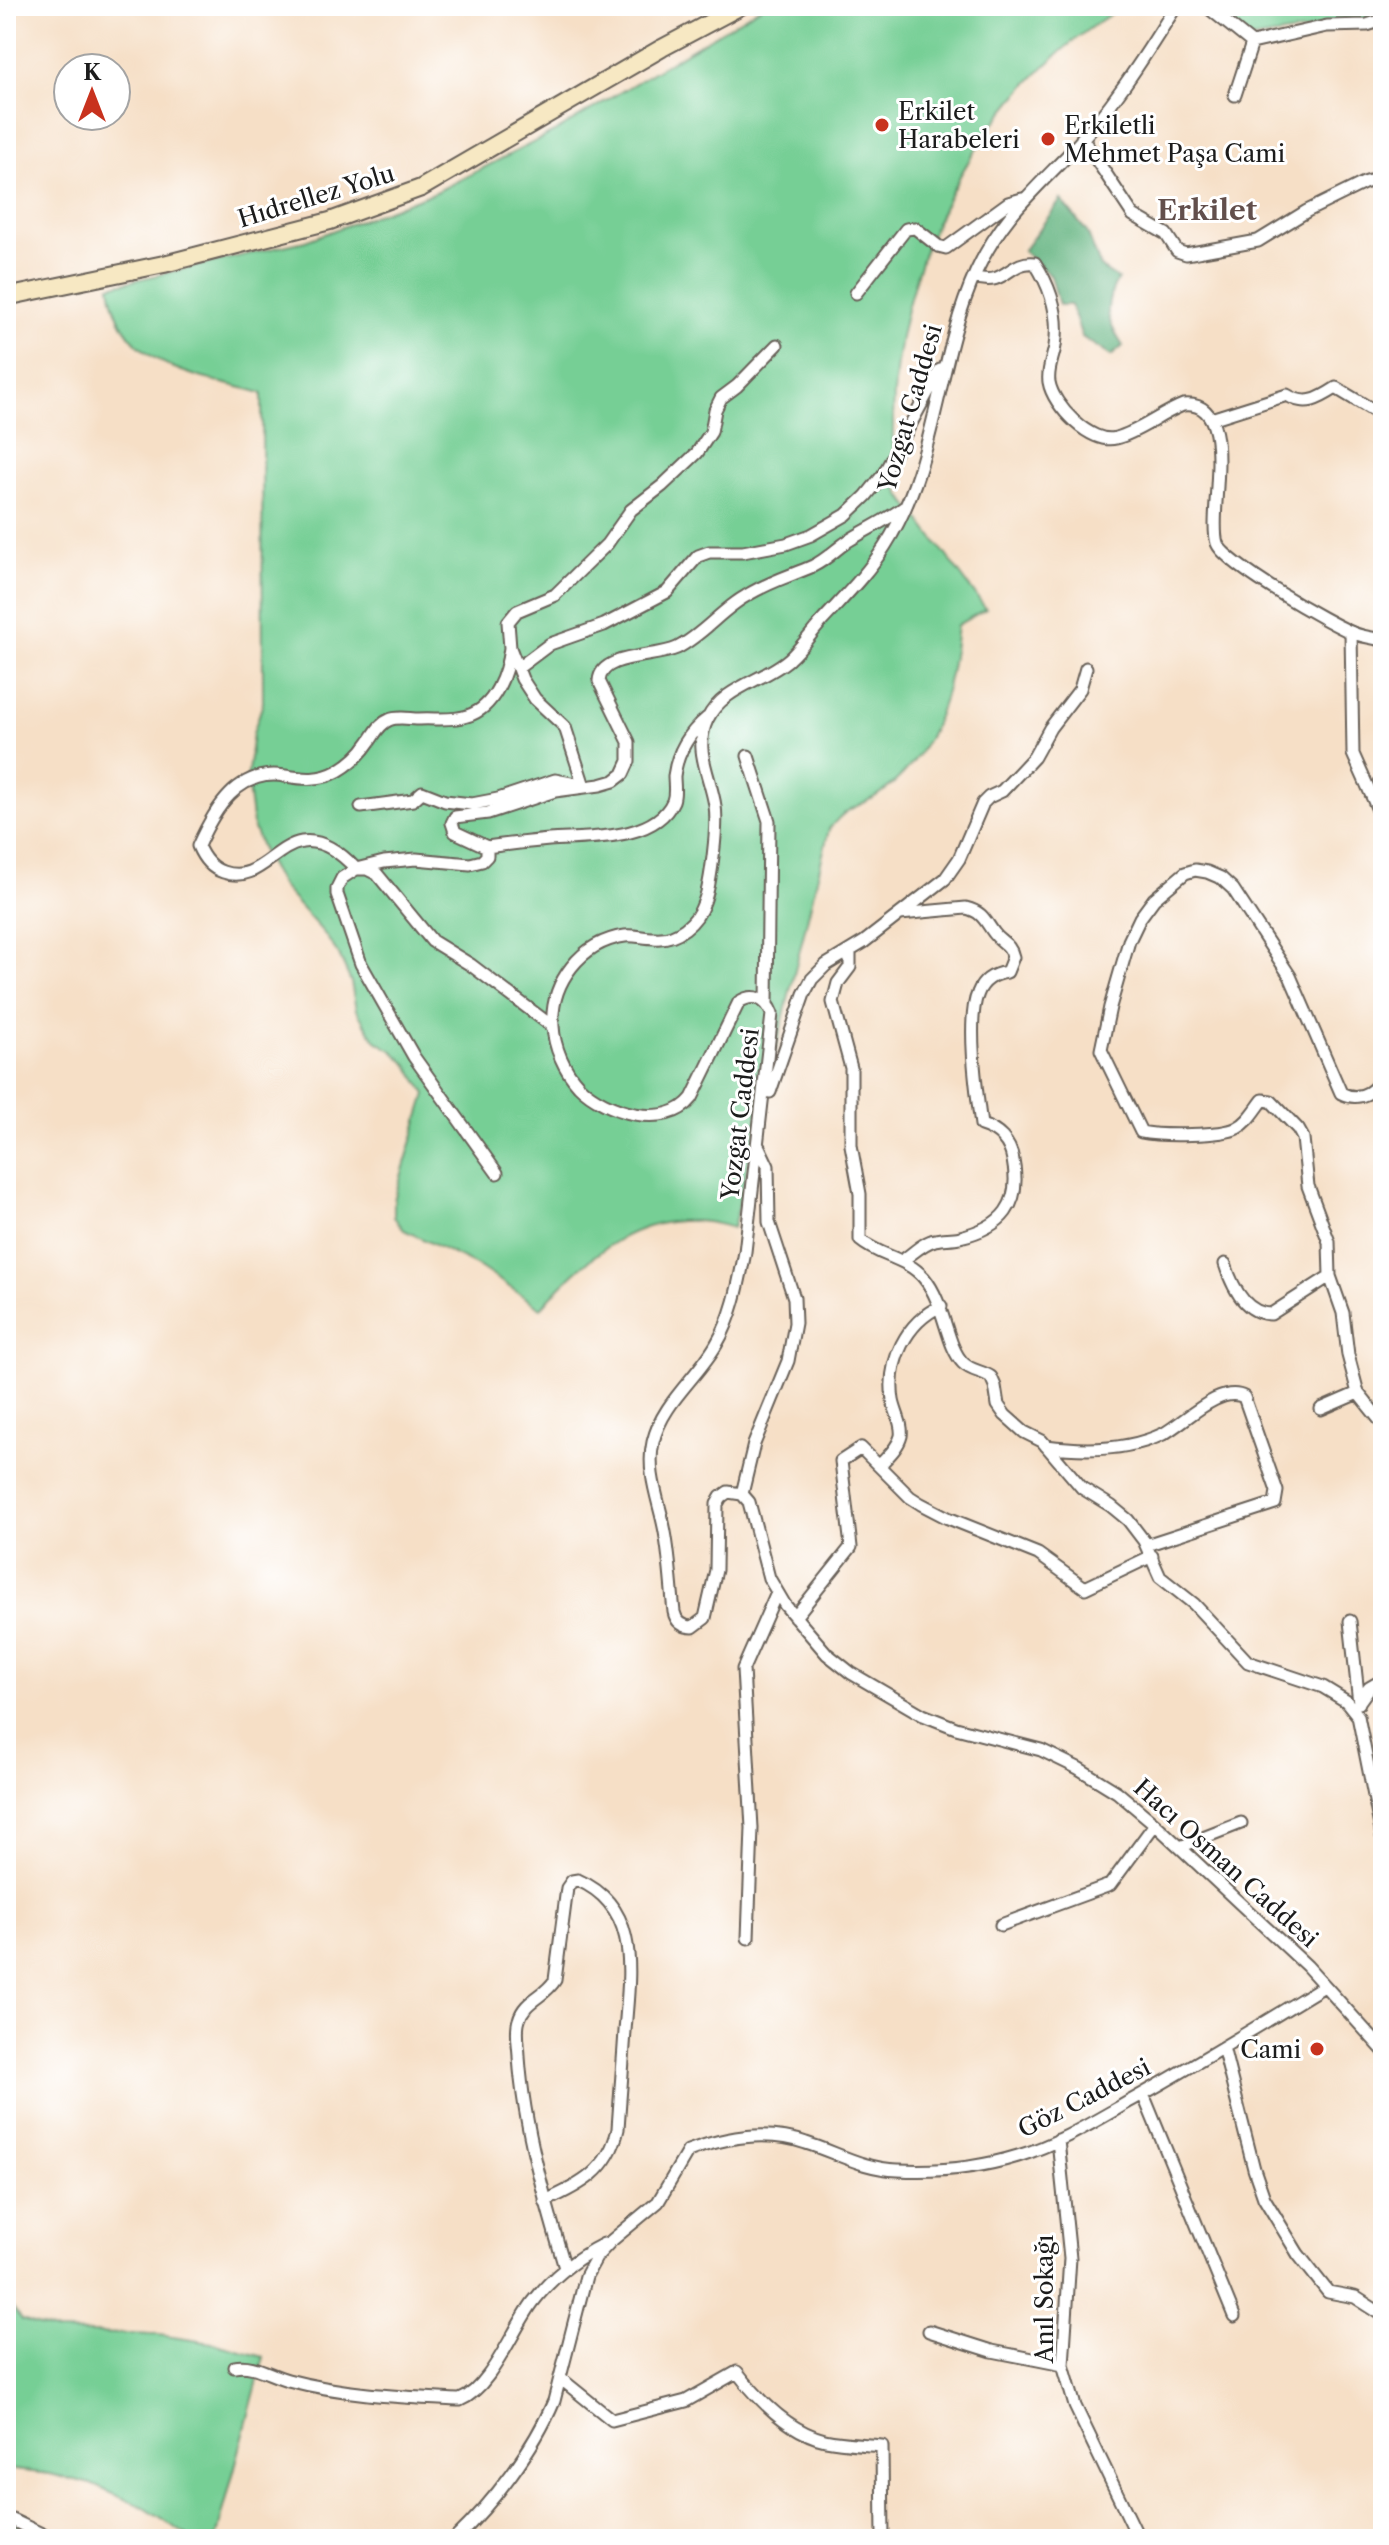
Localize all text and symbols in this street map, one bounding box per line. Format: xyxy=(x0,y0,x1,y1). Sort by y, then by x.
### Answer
north arrow xyxy=(52,52,132,132)
text: K xyxy=(83,59,102,86)
place label: Erkilet Harabeleri xyxy=(898,97,1020,154)
place label: Erkiletli Mehmet Paşa Cami xyxy=(1064,111,1285,168)
marker: Erkilet Harabeleri xyxy=(873,116,891,134)
marker: Erkiletli Mehmet Paşa Cami xyxy=(1039,130,1057,148)
street label: Hıdrellez Yolu xyxy=(234,158,398,234)
district label: Erkilet xyxy=(1157,193,1258,227)
street label: Yozgat Caddesi xyxy=(872,321,948,496)
street label: Yozgat Caddesi xyxy=(715,1026,765,1203)
street label: Hacı Osman Caddesi xyxy=(1128,1773,1324,1953)
place label: Cami xyxy=(1240,2035,1301,2064)
marker: Cami xyxy=(1308,2040,1326,2058)
street label: Göz Caddesi xyxy=(1013,2052,1155,2144)
street label: Anıl Sokağı xyxy=(1030,2235,1059,2364)

